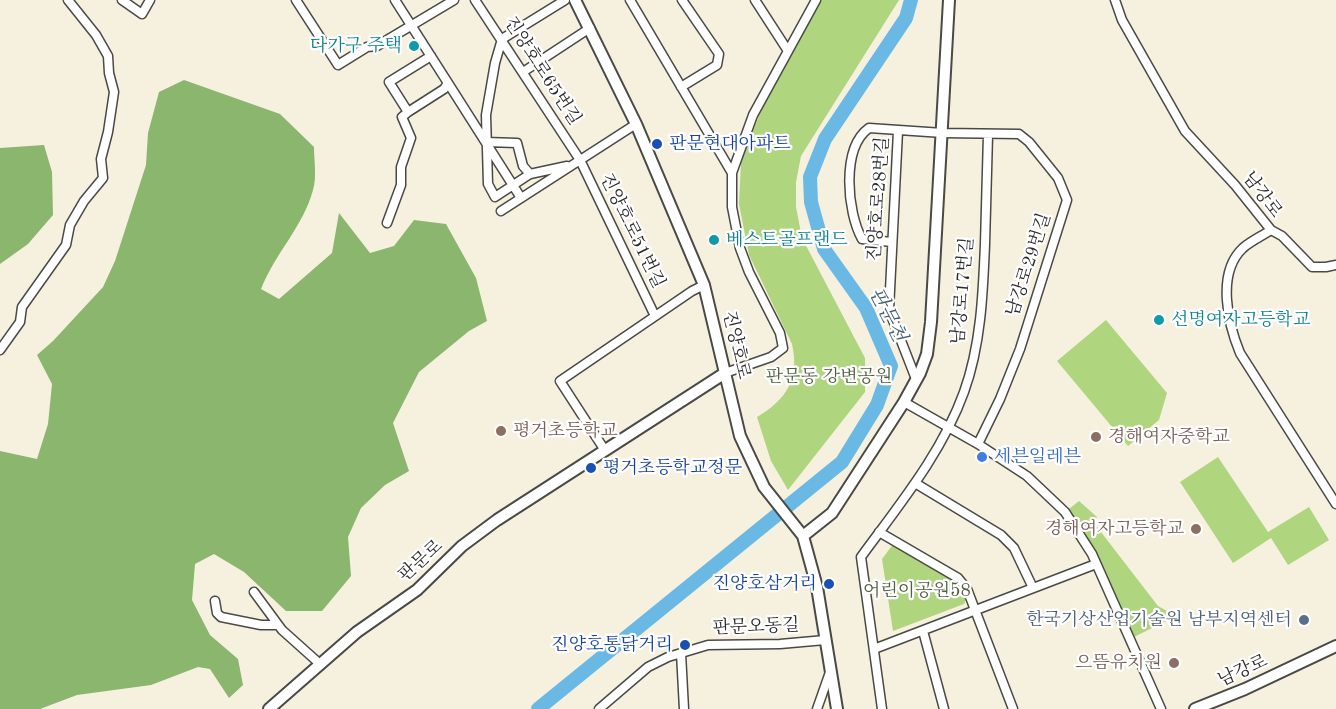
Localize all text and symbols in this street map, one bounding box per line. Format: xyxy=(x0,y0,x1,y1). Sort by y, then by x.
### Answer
street label: 진양호로65번길 xyxy=(499,13,585,129)
place label: 다가구 주택 xyxy=(310,35,402,57)
marker: 다가구 주택 xyxy=(407,39,421,53)
place label: 판문현대아파트 xyxy=(669,133,791,155)
street label: 진양호로28번길 xyxy=(864,136,894,262)
marker: 판문현대아파트 xyxy=(650,137,664,151)
street label: 남강로 xyxy=(1238,168,1286,222)
street label: 진양호로51번길 xyxy=(595,170,669,292)
street label: 남강로29번길 xyxy=(1002,210,1056,320)
place label: 베스트골프랜드 xyxy=(726,229,848,251)
marker: 베스트골프랜드 xyxy=(707,233,721,247)
street label: 남강로17번길 xyxy=(948,236,978,346)
water label: 판문천 xyxy=(863,284,911,346)
street label: 진양호로 xyxy=(718,309,754,381)
place label: 선명여자고등학교 xyxy=(1171,309,1310,331)
marker: 선명여자고등학교 xyxy=(1152,313,1166,327)
park label: 판문동 강변공원 xyxy=(766,366,892,388)
place label: 평거초등학교 xyxy=(513,420,617,442)
marker: 평거초등학교 xyxy=(494,424,508,438)
place label: 경해여자중학교 xyxy=(1108,426,1230,448)
marker: 경해여자중학교 xyxy=(1089,430,1103,444)
place label: 세븐일레븐 xyxy=(994,446,1081,468)
marker: 세븐일레븐 xyxy=(975,450,989,464)
place label: 평거초등학교정문 xyxy=(603,457,742,479)
marker: 평거초등학교정문 xyxy=(584,461,598,475)
place label: 경해여자고등학교 xyxy=(1045,518,1184,540)
marker: 경해여자고등학교 xyxy=(1189,522,1203,536)
street label: 판문로 xyxy=(394,536,448,586)
place label: 진양호삼거리 xyxy=(713,573,817,595)
marker: 진양호삼거리 xyxy=(822,577,836,591)
park label: 어린이공원58 xyxy=(863,580,971,602)
place label: 한국기상산업기술원 남부지역센터 xyxy=(1026,609,1292,631)
marker: 한국기상산업기술원 남부지역센터 xyxy=(1297,613,1311,627)
street label: 판문오동길 xyxy=(712,615,800,639)
place label: 진양호통닭거리 xyxy=(551,634,673,656)
marker: 진양호통닭거리 xyxy=(678,638,692,652)
street label: 남강로 xyxy=(1215,651,1271,691)
place label: 으뜸유치원 xyxy=(1075,652,1162,674)
marker: 으뜸유치원 xyxy=(1167,656,1181,670)

